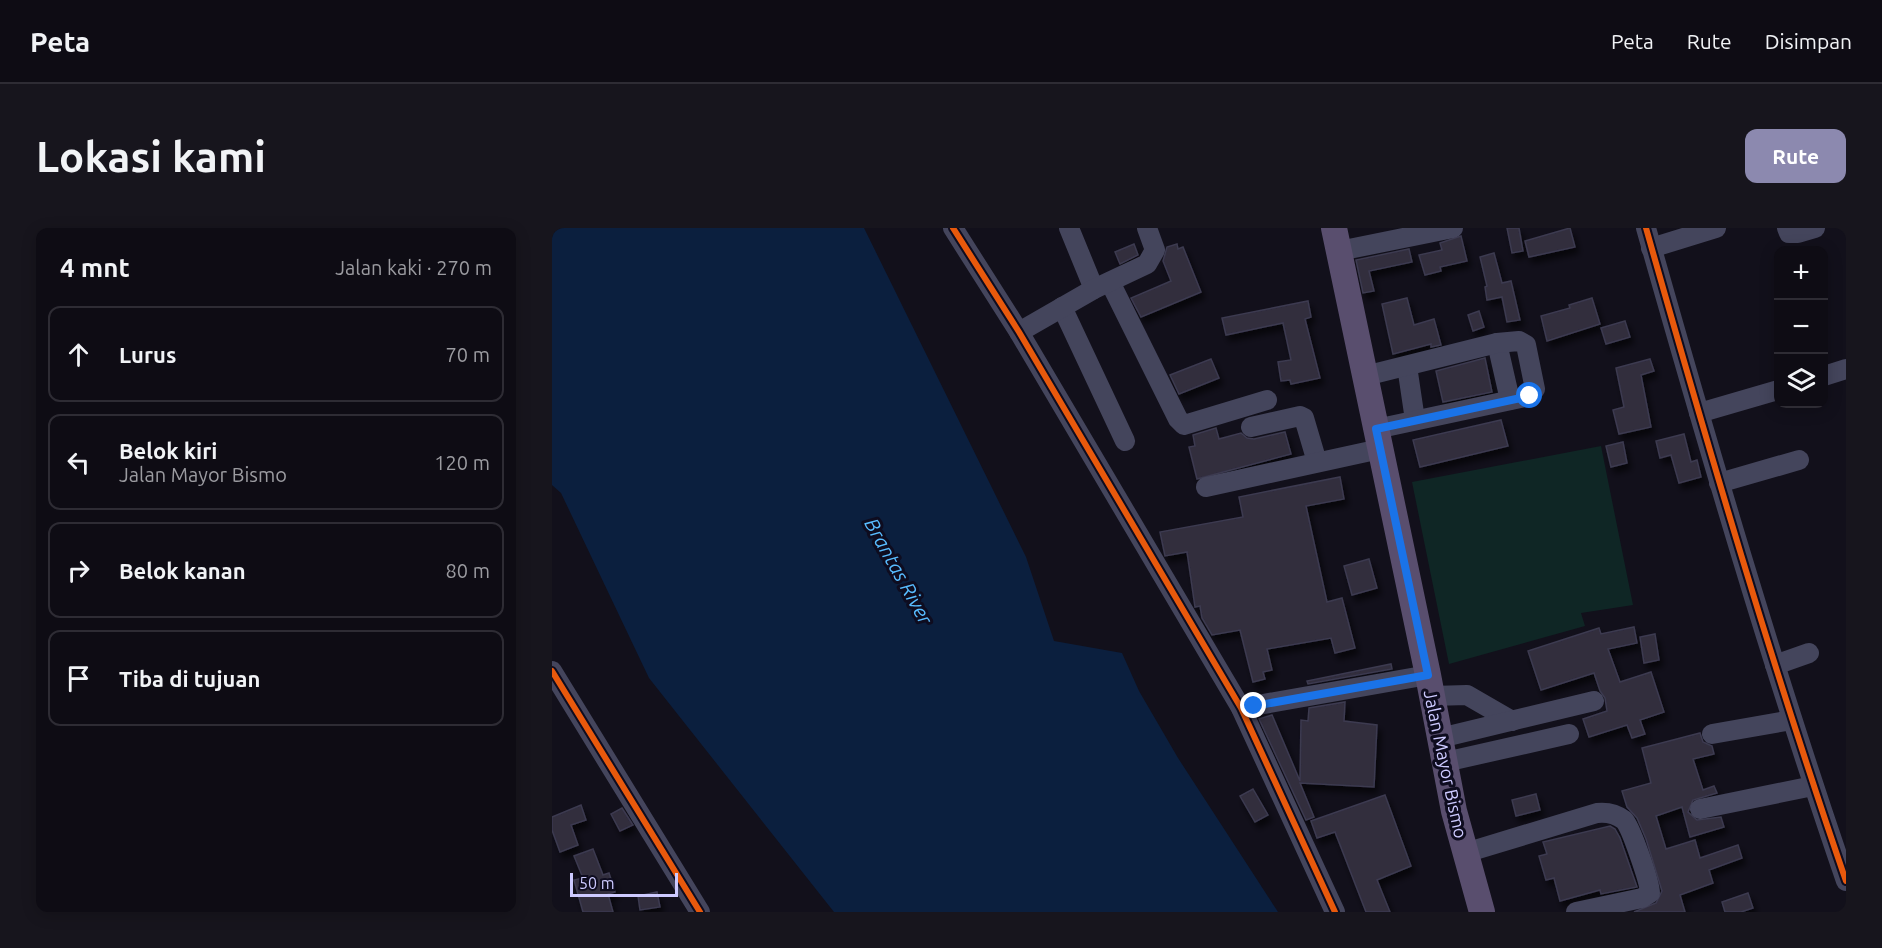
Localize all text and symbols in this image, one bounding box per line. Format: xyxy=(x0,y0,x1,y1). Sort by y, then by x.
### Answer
text: Peta xyxy=(30,26,90,57)
text: Peta xyxy=(1611,29,1654,53)
text: Rute xyxy=(1687,29,1732,53)
text: Disimpan xyxy=(1765,29,1852,53)
button: Rute xyxy=(1745,129,1846,183)
text: Lokasi kami xyxy=(36,133,266,180)
map controls xyxy=(1774,246,1828,408)
button: + xyxy=(1774,246,1828,300)
text: 4 mnt xyxy=(60,253,130,282)
text: Jalan kaki · 270 m xyxy=(335,256,492,279)
button: − xyxy=(1774,300,1828,354)
icon: ahead xyxy=(62,338,95,371)
text: Lurus xyxy=(119,342,176,367)
text: 70 m xyxy=(446,343,490,366)
button: layers xyxy=(1774,354,1828,408)
route start xyxy=(1516,382,1542,408)
text: Belok kiri xyxy=(119,438,217,463)
icon: left xyxy=(62,446,95,479)
text: 120 m xyxy=(434,451,490,474)
text: Jalan Mayor Bismo xyxy=(119,463,287,486)
water label: Brantas River xyxy=(860,514,938,629)
icon: right xyxy=(62,554,95,587)
text: Belok kanan xyxy=(119,558,246,583)
text: 80 m xyxy=(446,559,490,582)
icon: arrive xyxy=(62,662,95,695)
text: Tiba di tujuan xyxy=(119,666,260,691)
street label: Jalan Mayor Bismo xyxy=(1421,688,1471,840)
route end xyxy=(1240,692,1266,718)
scale bar xyxy=(570,870,678,898)
text: 50 m xyxy=(579,874,615,892)

